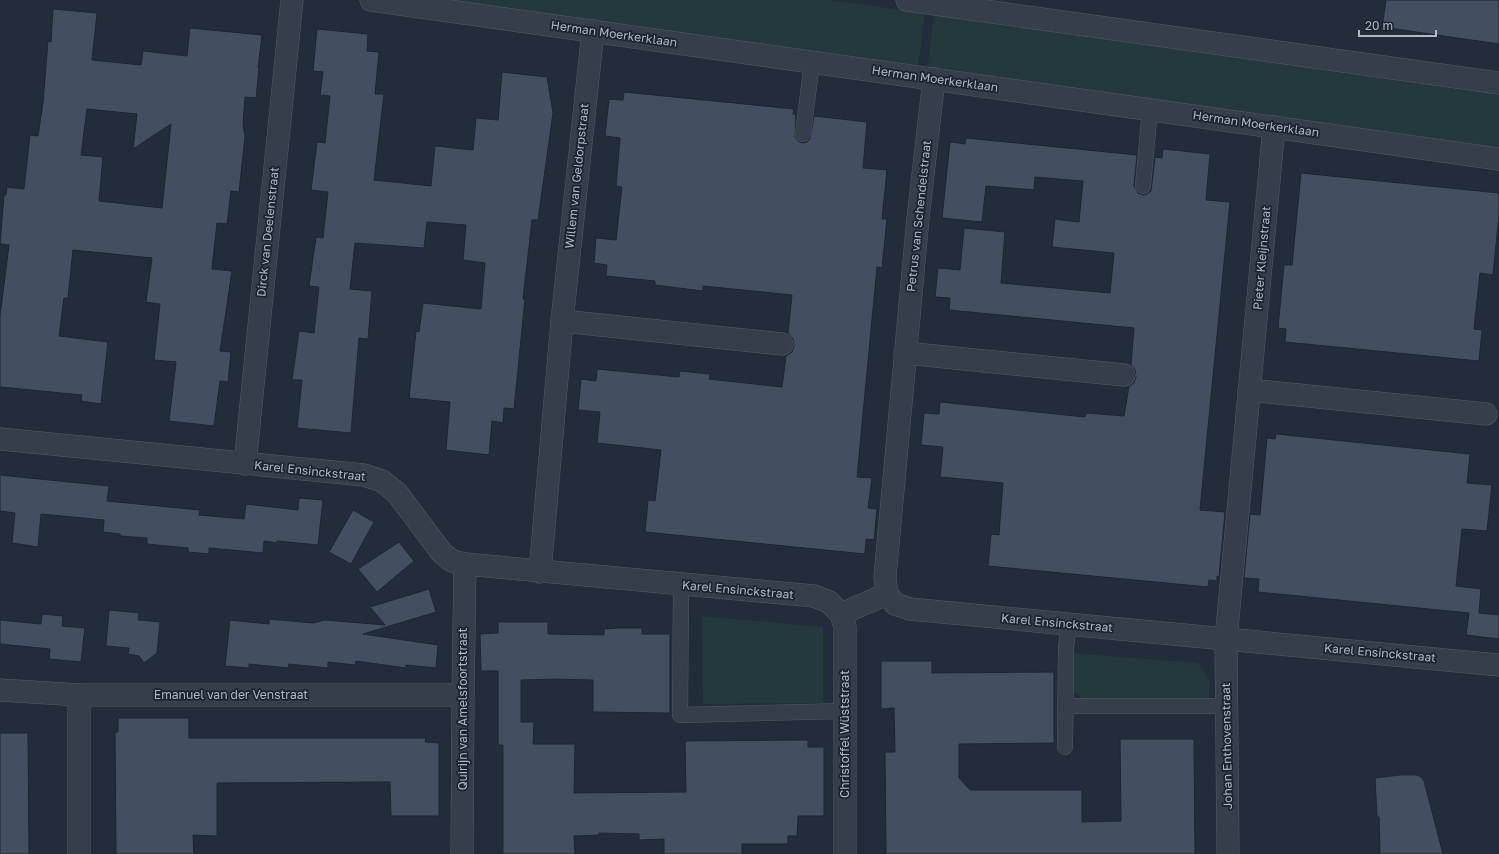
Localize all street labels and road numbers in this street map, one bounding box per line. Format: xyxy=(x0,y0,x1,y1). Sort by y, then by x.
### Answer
street label: Herman Moerkerklaan xyxy=(550,17,678,50)
street label: Herman Moerkerklaan xyxy=(871,62,999,95)
street label: Willem van Geldorpstraat xyxy=(561,102,592,249)
street label: Herman Moerkerklaan xyxy=(1192,107,1320,140)
street label: Petrus van Schendelstraat xyxy=(903,139,934,293)
street label: Dirck van Deelenstraat xyxy=(253,166,282,298)
street label: Pieter Kleijnstraat xyxy=(1249,205,1274,310)
street label: Karel Ensinckstraat xyxy=(253,457,367,484)
street label: Karel Ensinckstraat xyxy=(681,577,795,602)
street label: Karel Ensinckstraat xyxy=(1000,610,1114,635)
street label: Quirijn van Amelsfoortstraat xyxy=(455,628,470,790)
street label: Karel Ensinckstraat xyxy=(1323,640,1437,665)
street label: Christoffel Wüststraat xyxy=(837,670,852,798)
street label: Johan Enthovenstraat xyxy=(1218,682,1235,810)
street label: Emanuel van der Venstraat xyxy=(154,687,308,702)

